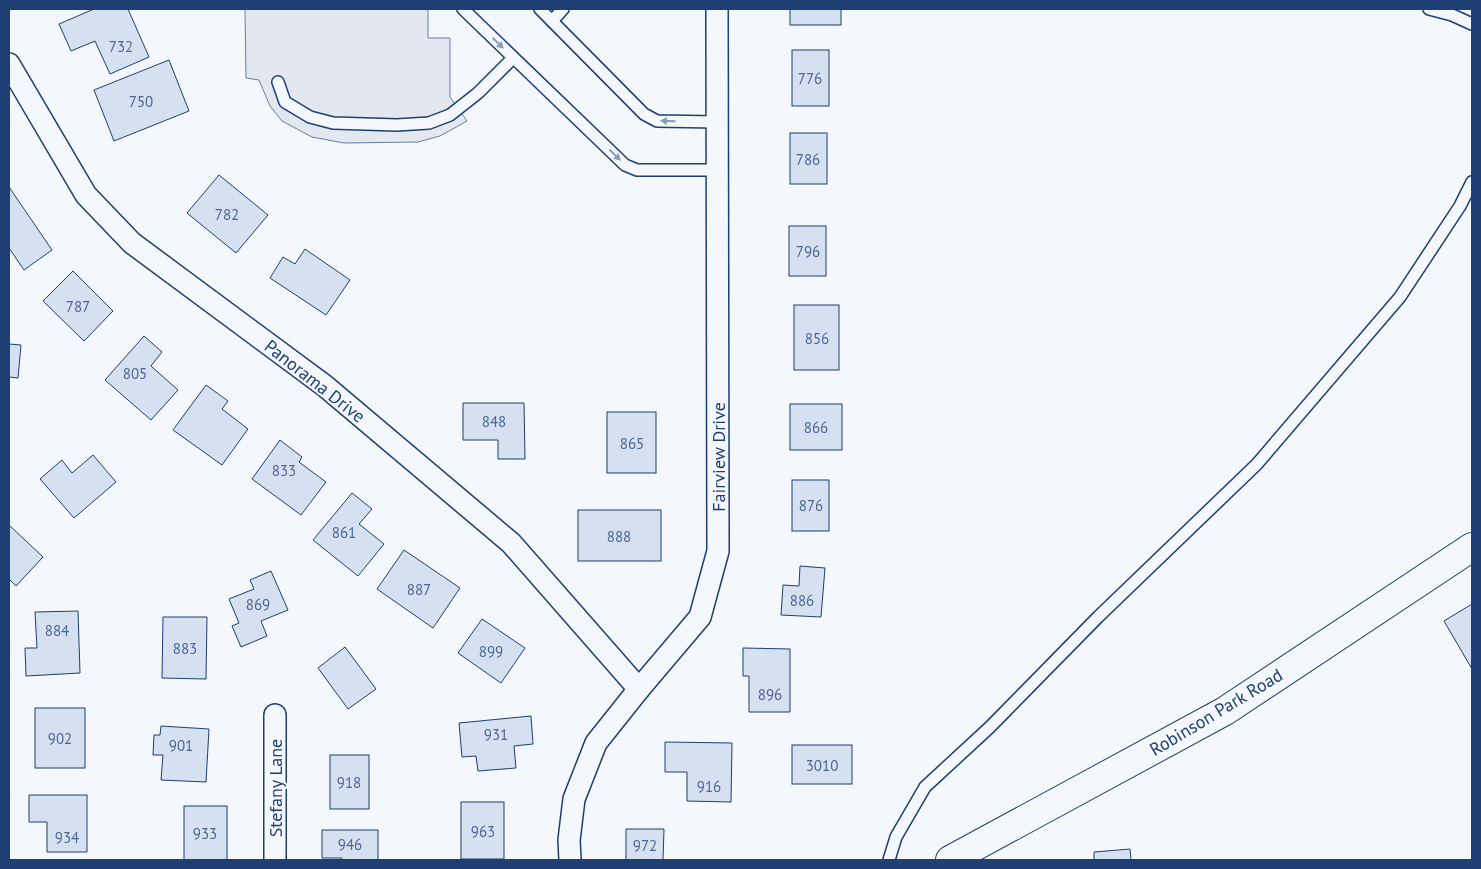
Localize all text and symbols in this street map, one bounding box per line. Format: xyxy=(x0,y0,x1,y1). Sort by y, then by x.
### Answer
house number: 732 xyxy=(109,37,133,56)
one-way arrow xyxy=(491,37,503,49)
house number: 776 xyxy=(798,69,822,88)
house number: 750 xyxy=(129,92,153,111)
one-way arrow xyxy=(660,117,676,125)
one-way arrow xyxy=(609,149,621,161)
house number: 786 xyxy=(796,150,820,169)
house number: 782 xyxy=(215,205,239,224)
house number: 796 xyxy=(796,242,820,261)
house number: 787 xyxy=(66,297,90,316)
house number: 856 xyxy=(805,329,829,348)
street label: Panorama Drive xyxy=(260,335,370,427)
house number: 805 xyxy=(123,364,147,383)
street label: Fairview Drive xyxy=(707,402,730,512)
house number: 848 xyxy=(482,412,506,431)
house number: 866 xyxy=(804,418,828,437)
house number: 865 xyxy=(620,434,644,453)
house number: 833 xyxy=(272,461,296,480)
house number: 876 xyxy=(799,496,823,515)
house number: 861 xyxy=(332,523,356,542)
house number: 888 xyxy=(607,527,631,546)
house number: 887 xyxy=(407,580,431,599)
house number: 886 xyxy=(790,591,814,610)
house number: 869 xyxy=(246,595,270,614)
house number: 884 xyxy=(45,621,69,640)
house number: 883 xyxy=(173,639,197,658)
house number: 899 xyxy=(479,642,503,661)
street label: Robinson Park Road xyxy=(1145,663,1287,761)
house number: 896 xyxy=(758,685,782,704)
house number: 931 xyxy=(484,725,508,744)
house number: 902 xyxy=(48,729,72,748)
house number: 901 xyxy=(169,736,193,755)
street label: Stefany Lane xyxy=(264,739,287,837)
house number: 3010 xyxy=(806,756,838,775)
house number: 918 xyxy=(337,773,361,792)
house number: 916 xyxy=(697,777,721,796)
house number: 963 xyxy=(471,822,495,841)
house number: 933 xyxy=(193,824,217,843)
house number: 934 xyxy=(55,828,79,847)
house number: 946 xyxy=(338,835,362,854)
house number: 972 xyxy=(633,836,657,855)

